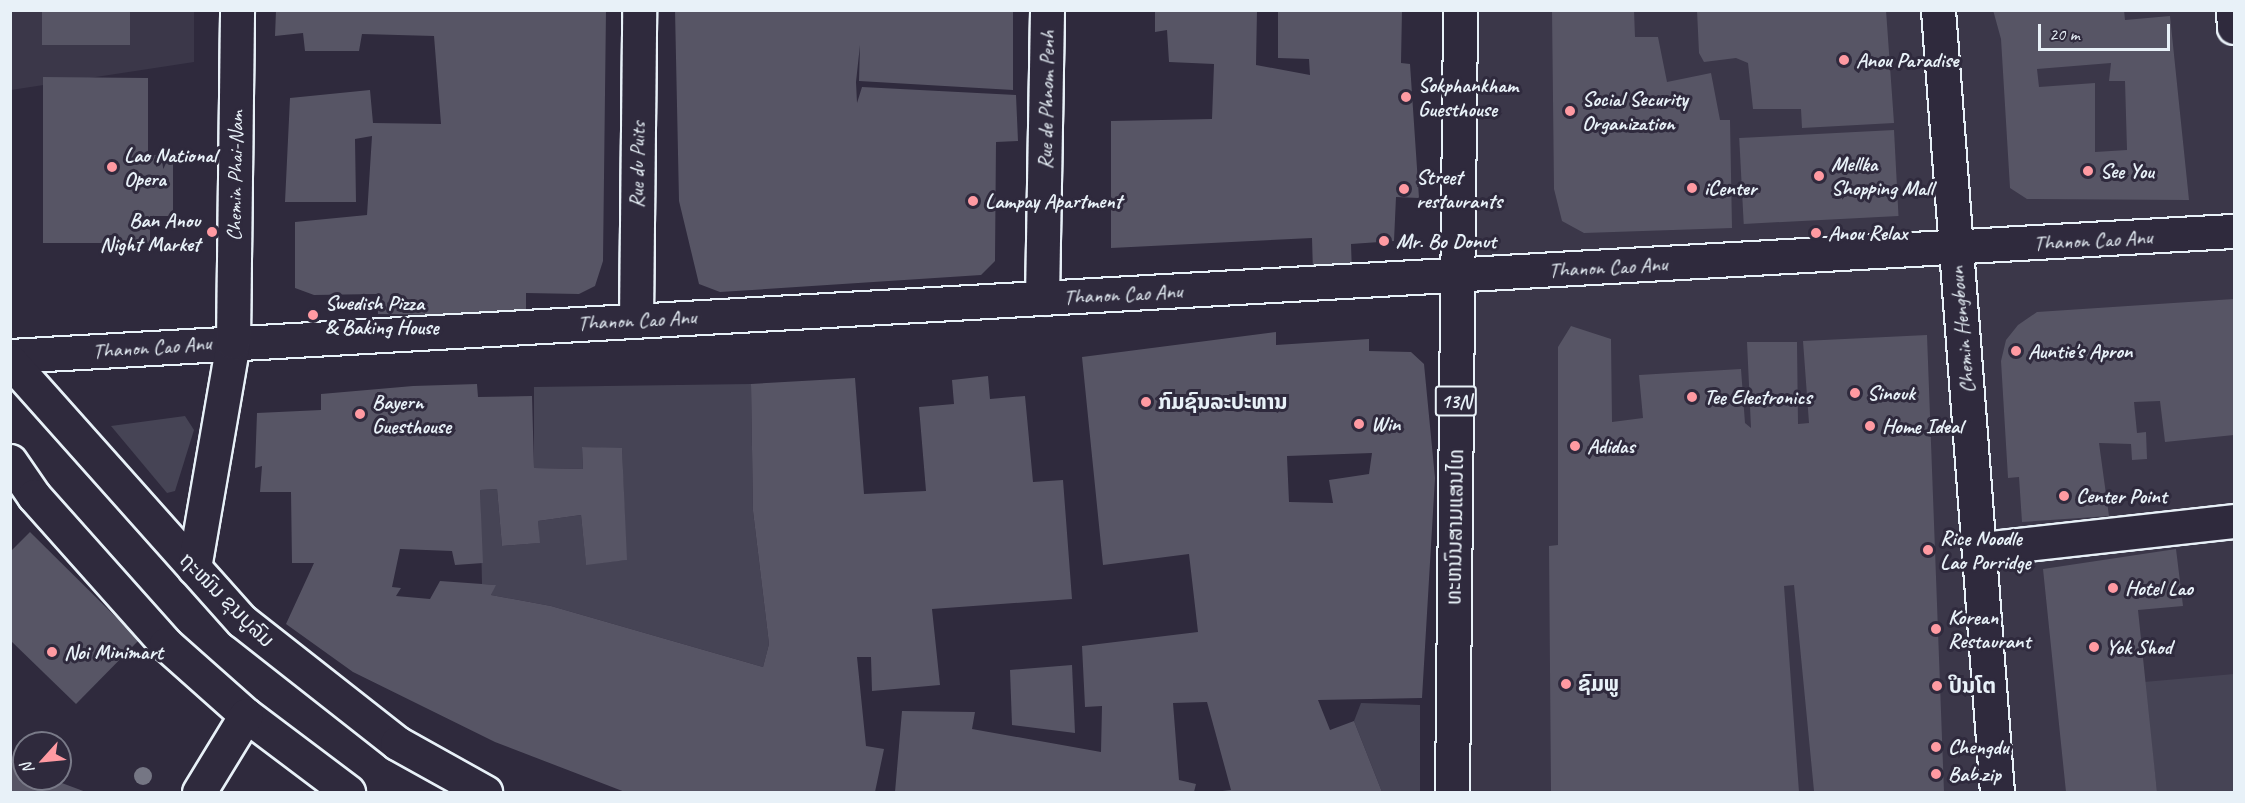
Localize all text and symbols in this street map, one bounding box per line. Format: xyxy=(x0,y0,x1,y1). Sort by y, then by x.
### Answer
scale bar xyxy=(2041,12,2173,50)
text: 20 m xyxy=(2049,23,2080,45)
street label: Rue de Phnom Penh xyxy=(1032,30,1060,170)
place label: Anou Paradise xyxy=(1856,47,1958,73)
marker: Anou Paradise xyxy=(1837,53,1851,67)
place label: Sokphankham Guesthouse xyxy=(1418,72,1518,122)
place label: Social Security Organization xyxy=(1582,86,1687,136)
marker: Sokphankham Guesthouse xyxy=(1399,90,1413,104)
marker: Social Security Organization xyxy=(1563,104,1577,118)
street label: Chemin Phai-Nam xyxy=(221,110,249,242)
street label: Rue du Puits xyxy=(624,122,650,208)
place label: Lao National Opera xyxy=(124,142,219,192)
place label: Mellka Shopping Mall xyxy=(1831,151,1934,201)
place label: See You xyxy=(2100,158,2154,184)
marker: Lao National Opera xyxy=(105,160,119,174)
place label: Street restaurants xyxy=(1416,164,1502,214)
marker: See You xyxy=(2081,164,2095,178)
marker: Mellka Shopping Mall xyxy=(1812,169,1826,183)
place label: iCenter xyxy=(1704,175,1756,201)
marker: iCenter xyxy=(1685,181,1699,195)
marker: Street restaurants xyxy=(1397,182,1411,196)
place label: Lampay Apartment xyxy=(985,188,1122,214)
marker: Lampay Apartment xyxy=(966,194,980,208)
place label: Ban Anou Night Market xyxy=(99,207,200,257)
place label: Anou Relax xyxy=(1828,220,1907,246)
street label: Thanon Cao Anu xyxy=(2033,224,2153,256)
marker: Ban Anou Night Market xyxy=(205,225,219,239)
marker: Anou Relax xyxy=(1809,226,1823,240)
place label: Mr. Bo Donut xyxy=(1396,228,1496,254)
marker: Mr. Bo Donut xyxy=(1377,234,1391,248)
street label: Thanon Cao Anu xyxy=(1548,251,1668,283)
street label: Chemin Hengboun xyxy=(1944,266,1980,394)
street label: Thanon Cao Anu xyxy=(1063,278,1183,310)
place label: Swedish Pizza & Baking House xyxy=(325,290,438,340)
street label: Thanon Cao Anu xyxy=(577,304,697,336)
marker: Swedish Pizza & Baking House xyxy=(306,308,320,322)
street label: Thanon Cao Anu xyxy=(92,330,212,364)
place label: Auntie's Apron xyxy=(2028,338,2132,364)
marker: Auntie's Apron xyxy=(2009,344,2023,358)
place label: Sinouk xyxy=(1867,380,1915,406)
road number: 13N xyxy=(1434,384,1478,418)
place label: Tee Electronics xyxy=(1704,384,1812,410)
marker: Sinouk xyxy=(1848,386,1862,400)
place label: Bayern Guesthouse xyxy=(372,389,451,439)
place label: ກົມຊົນລະປະທານ xyxy=(1158,389,1287,415)
marker: Tee Electronics xyxy=(1685,390,1699,404)
marker: ກົມຊົນລະປະທານ xyxy=(1139,395,1153,409)
marker: Bayern Guesthouse xyxy=(353,407,367,421)
place label: Win xyxy=(1371,411,1401,437)
place label: Home Ideal xyxy=(1882,413,1962,439)
marker: Win xyxy=(1352,417,1366,431)
marker: Home Ideal xyxy=(1863,419,1877,433)
place label: Adidas xyxy=(1587,433,1635,459)
marker: Adidas xyxy=(1568,439,1582,453)
street label: ທະຫນົນສາມແສນໄທ xyxy=(1441,449,1469,605)
place label: Center Point xyxy=(2076,483,2167,509)
marker: Center Point xyxy=(2057,489,2071,503)
place label: Rice Noodle Lao Porridge xyxy=(1940,525,2030,575)
marker: Rice Noodle Lao Porridge xyxy=(1921,543,1935,557)
street label: ຖະໜົນ ຂຸນບູລົມ xyxy=(174,547,280,653)
place label: Hotel Lao xyxy=(2125,575,2193,601)
marker: Hotel Lao xyxy=(2106,581,2120,595)
place label: Korean Restaurant xyxy=(1948,604,2030,654)
marker: Korean Restaurant xyxy=(1929,622,1943,636)
place label: Yok Shod xyxy=(2106,634,2173,660)
place label: Noi Minimart xyxy=(64,639,163,665)
marker: Yok Shod xyxy=(2087,640,2101,654)
marker: Noi Minimart xyxy=(45,645,59,659)
place label: ຊົມພູ xyxy=(1578,671,1619,697)
place label: ປິນໂຕ xyxy=(1949,673,1996,699)
marker: ຊົມພູ xyxy=(1559,677,1573,691)
marker: ປິນໂຕ xyxy=(1930,679,1944,693)
north arrow xyxy=(12,731,72,791)
place label: Chengdu xyxy=(1948,734,2008,760)
marker: Chengdu xyxy=(1929,740,1943,754)
text: N xyxy=(17,759,39,777)
place label: Bab.zip xyxy=(1948,761,2001,787)
marker: Bab.zip xyxy=(1929,767,1943,781)

